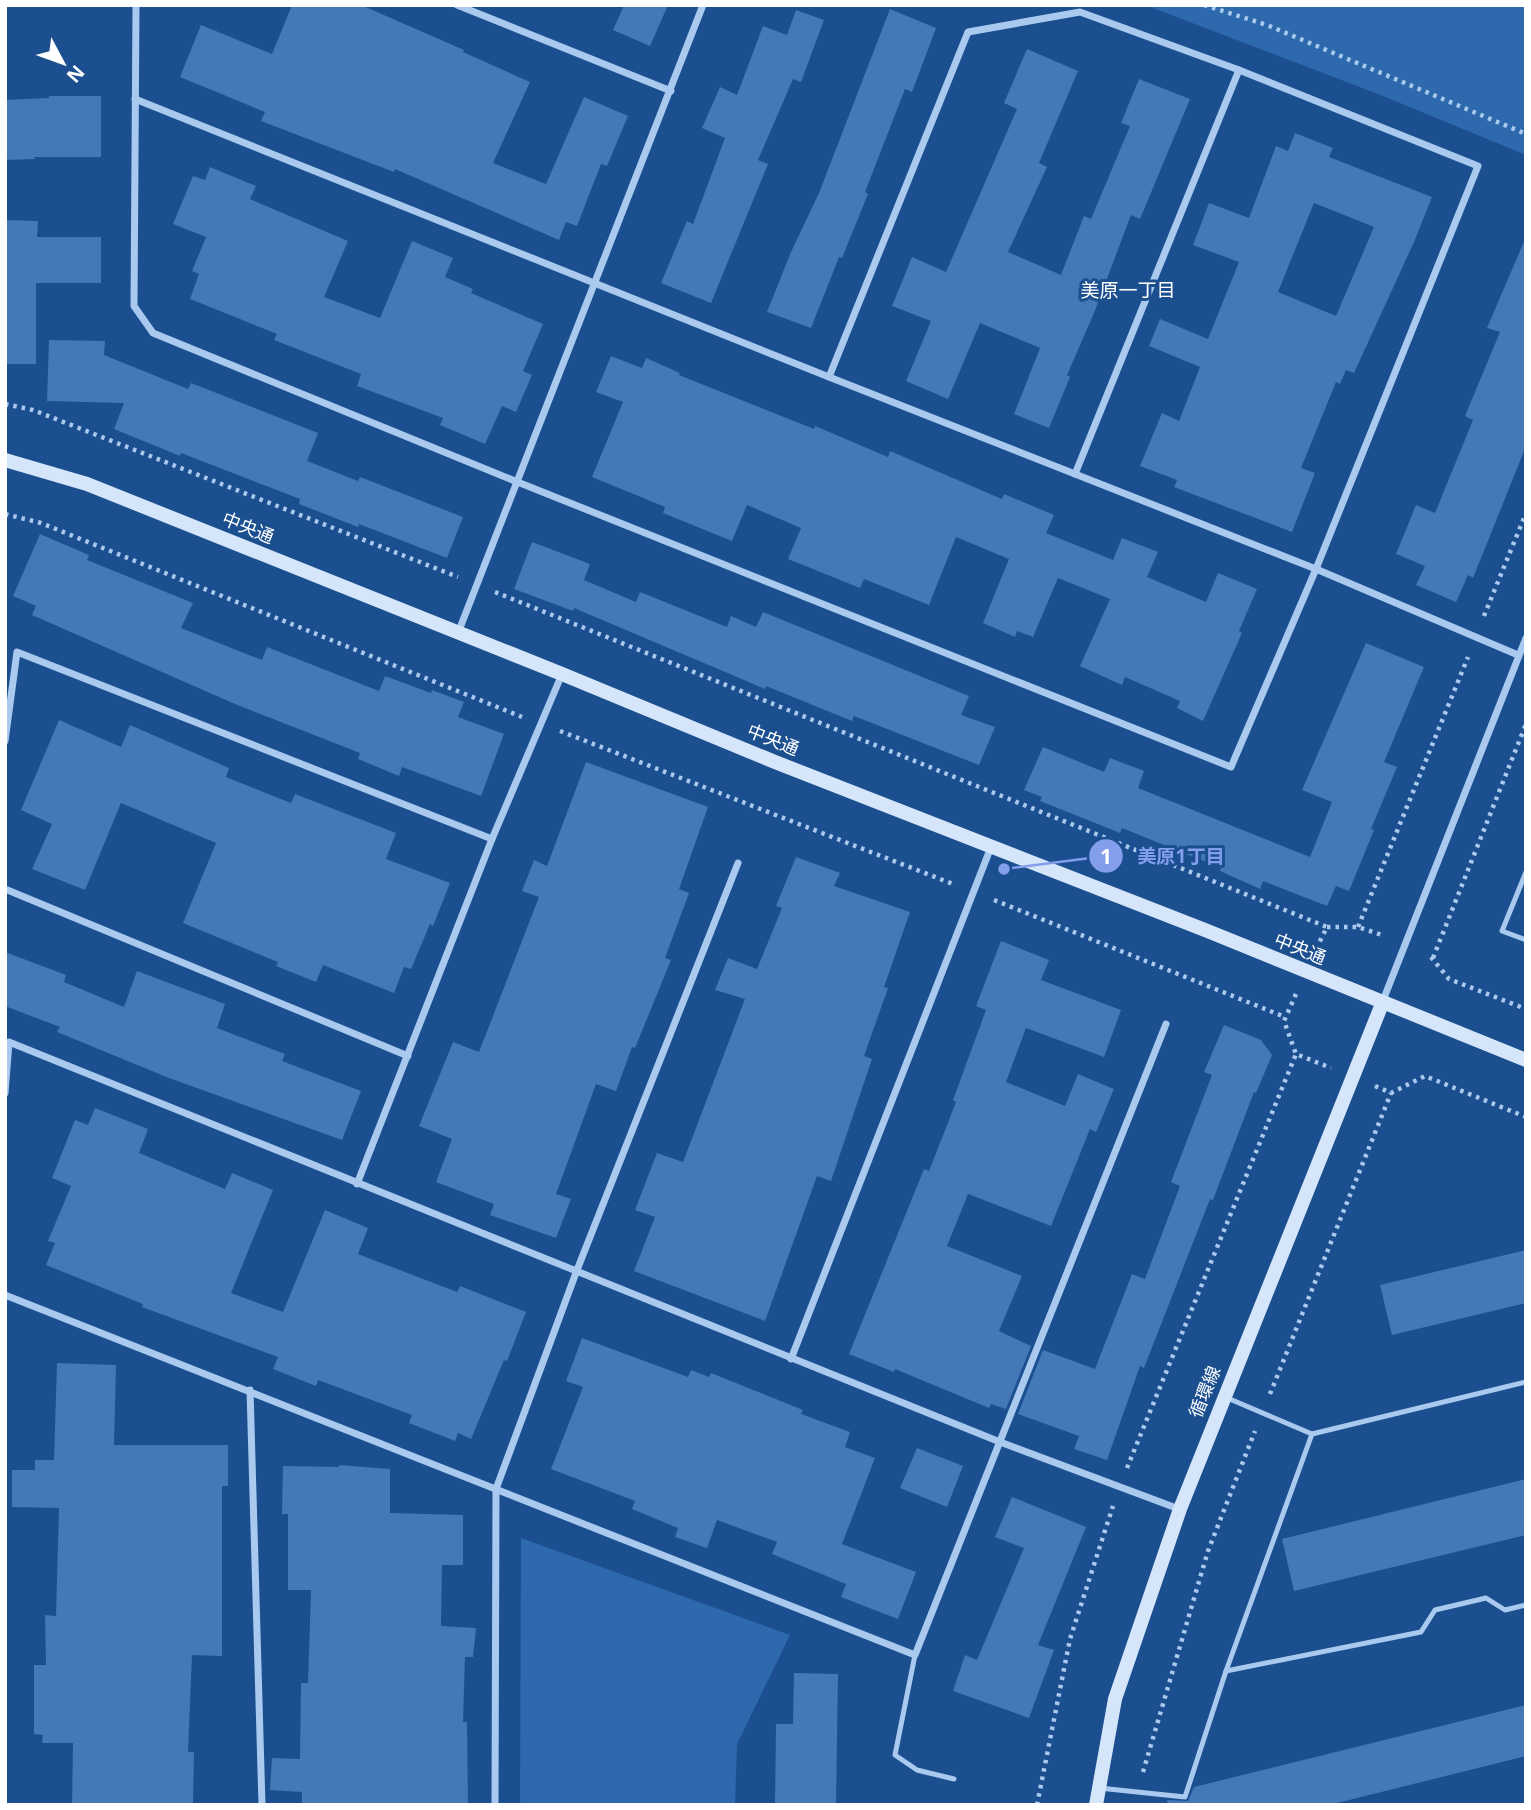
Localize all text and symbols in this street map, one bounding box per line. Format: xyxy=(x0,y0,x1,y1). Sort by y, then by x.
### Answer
north arrow xyxy=(28,28,98,98)
text: N xyxy=(61,60,91,89)
district label: 美原一丁目 xyxy=(1080,277,1176,303)
street label: 中央通 xyxy=(219,506,278,548)
street label: 中央通 xyxy=(744,718,803,760)
callout: 美原1丁目 xyxy=(1089,836,1238,876)
text: 1 xyxy=(1100,842,1112,870)
text: 美原1丁目 xyxy=(1138,843,1224,869)
street label: 中央通 xyxy=(1271,927,1330,969)
street label: 循環線 xyxy=(1183,1362,1225,1421)

